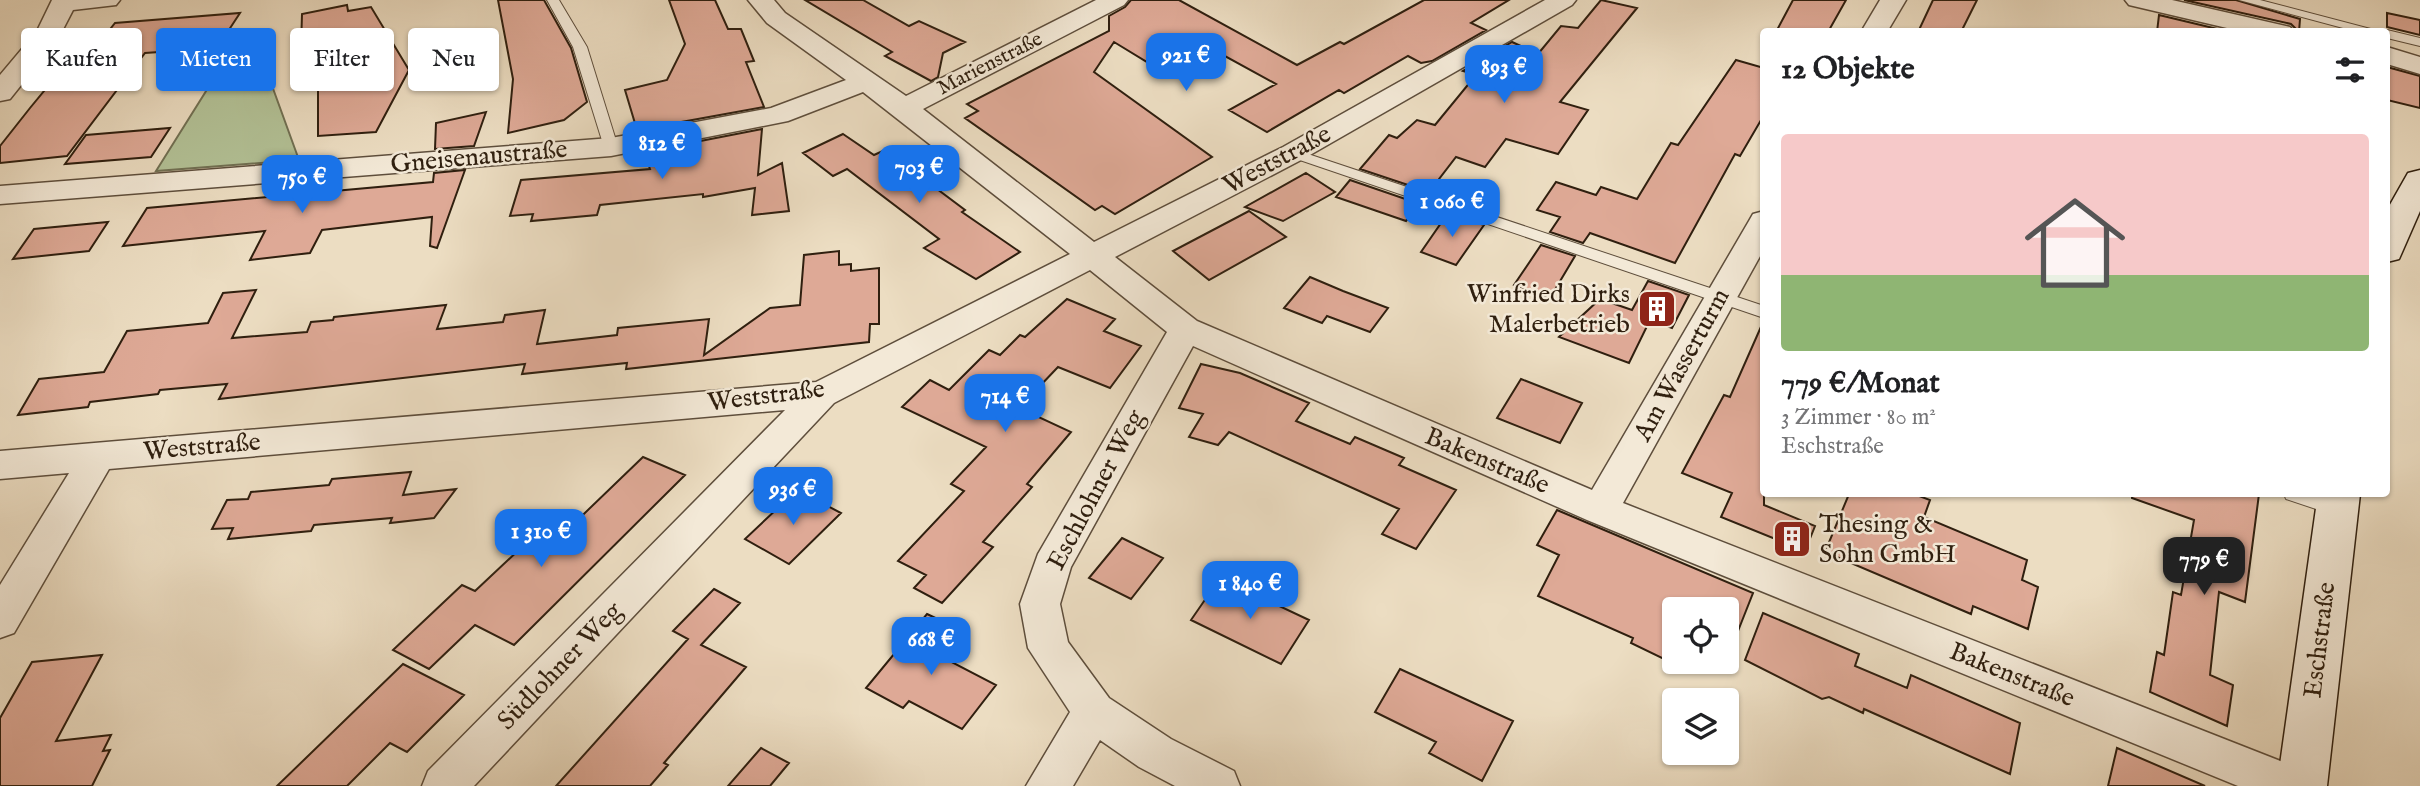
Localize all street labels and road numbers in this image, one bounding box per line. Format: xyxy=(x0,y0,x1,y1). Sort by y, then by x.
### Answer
street label: Marienstraße xyxy=(933,26,1048,102)
street label: Weststraße xyxy=(1217,118,1337,202)
street label: Gneisenaustraße xyxy=(389,133,569,181)
street label: Am Wasserturm xyxy=(1626,283,1738,448)
street label: Weststraße xyxy=(706,372,826,420)
street label: Eschlohner Weg xyxy=(1040,403,1153,576)
street label: Bakenstraße xyxy=(1420,420,1554,502)
street label: Weststraße xyxy=(142,425,262,469)
street label: Eschstraße xyxy=(2297,580,2343,700)
street label: Südlohner Weg xyxy=(491,594,630,737)
street label: Bakenstraße xyxy=(1945,635,2079,715)

